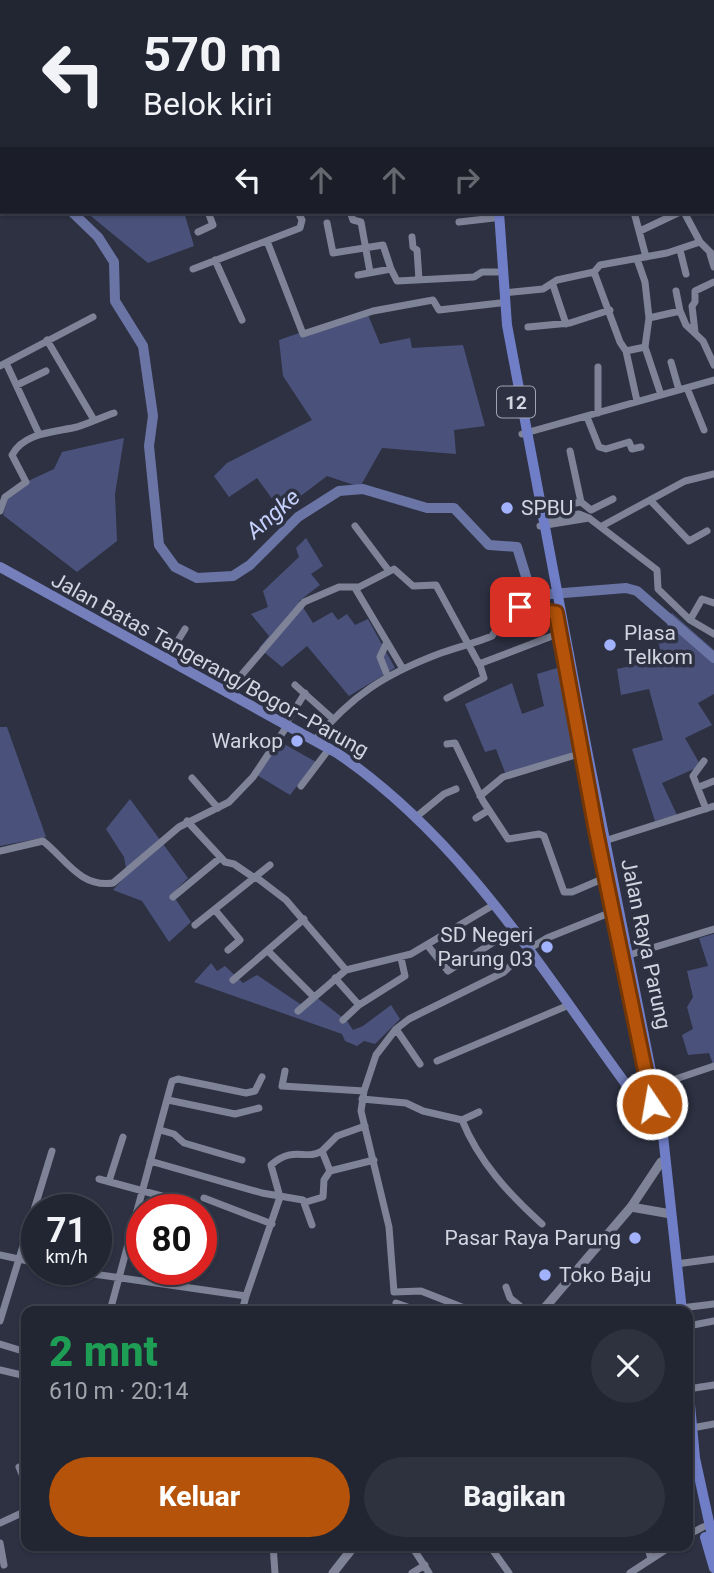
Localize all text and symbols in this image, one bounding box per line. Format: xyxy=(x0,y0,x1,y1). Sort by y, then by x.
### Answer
text: 570 m xyxy=(143,26,282,83)
icon: left xyxy=(28,28,119,119)
text: Belok kiri xyxy=(143,85,273,123)
icon: left xyxy=(229,161,267,199)
icon: ahead xyxy=(302,161,340,199)
icon: ahead xyxy=(375,161,413,199)
icon: right xyxy=(448,161,486,199)
road number: 12 xyxy=(497,386,535,418)
water label: Angke xyxy=(240,483,306,545)
place label: SPBU xyxy=(521,496,573,520)
marker: SPBU xyxy=(499,500,515,516)
street label: Jalan Batas Tangerang/Bogor–Parung xyxy=(47,568,373,762)
pin xyxy=(490,577,550,637)
icon: arrive xyxy=(501,588,539,626)
place label: Plasa Telkom xyxy=(624,621,693,669)
marker: Plasa Telkom xyxy=(602,637,618,653)
place label: Warkop xyxy=(212,729,283,753)
marker: Warkop xyxy=(289,733,305,749)
street label: Jalan Raya Parung xyxy=(616,857,676,1031)
place label: SD Negeri Parung 03 xyxy=(438,923,533,971)
marker: SD Negeri Parung 03 xyxy=(539,939,555,955)
position arrow xyxy=(615,1067,689,1141)
speed limit sign: 80 xyxy=(126,1194,217,1285)
text: 71 xyxy=(46,1210,87,1251)
place label: Pasar Raya Parung xyxy=(445,1226,621,1250)
marker: Pasar Raya Parung xyxy=(627,1230,643,1246)
text: km/h xyxy=(45,1246,88,1267)
place label: Toko Baju xyxy=(559,1263,651,1287)
marker: Toko Baju xyxy=(537,1267,553,1283)
text: 2 mnt xyxy=(49,1327,158,1376)
button: close xyxy=(591,1329,665,1403)
text: 610 m · 20:14 xyxy=(49,1378,188,1405)
button: Keluar xyxy=(49,1457,350,1537)
button: Bagikan xyxy=(364,1457,665,1537)

